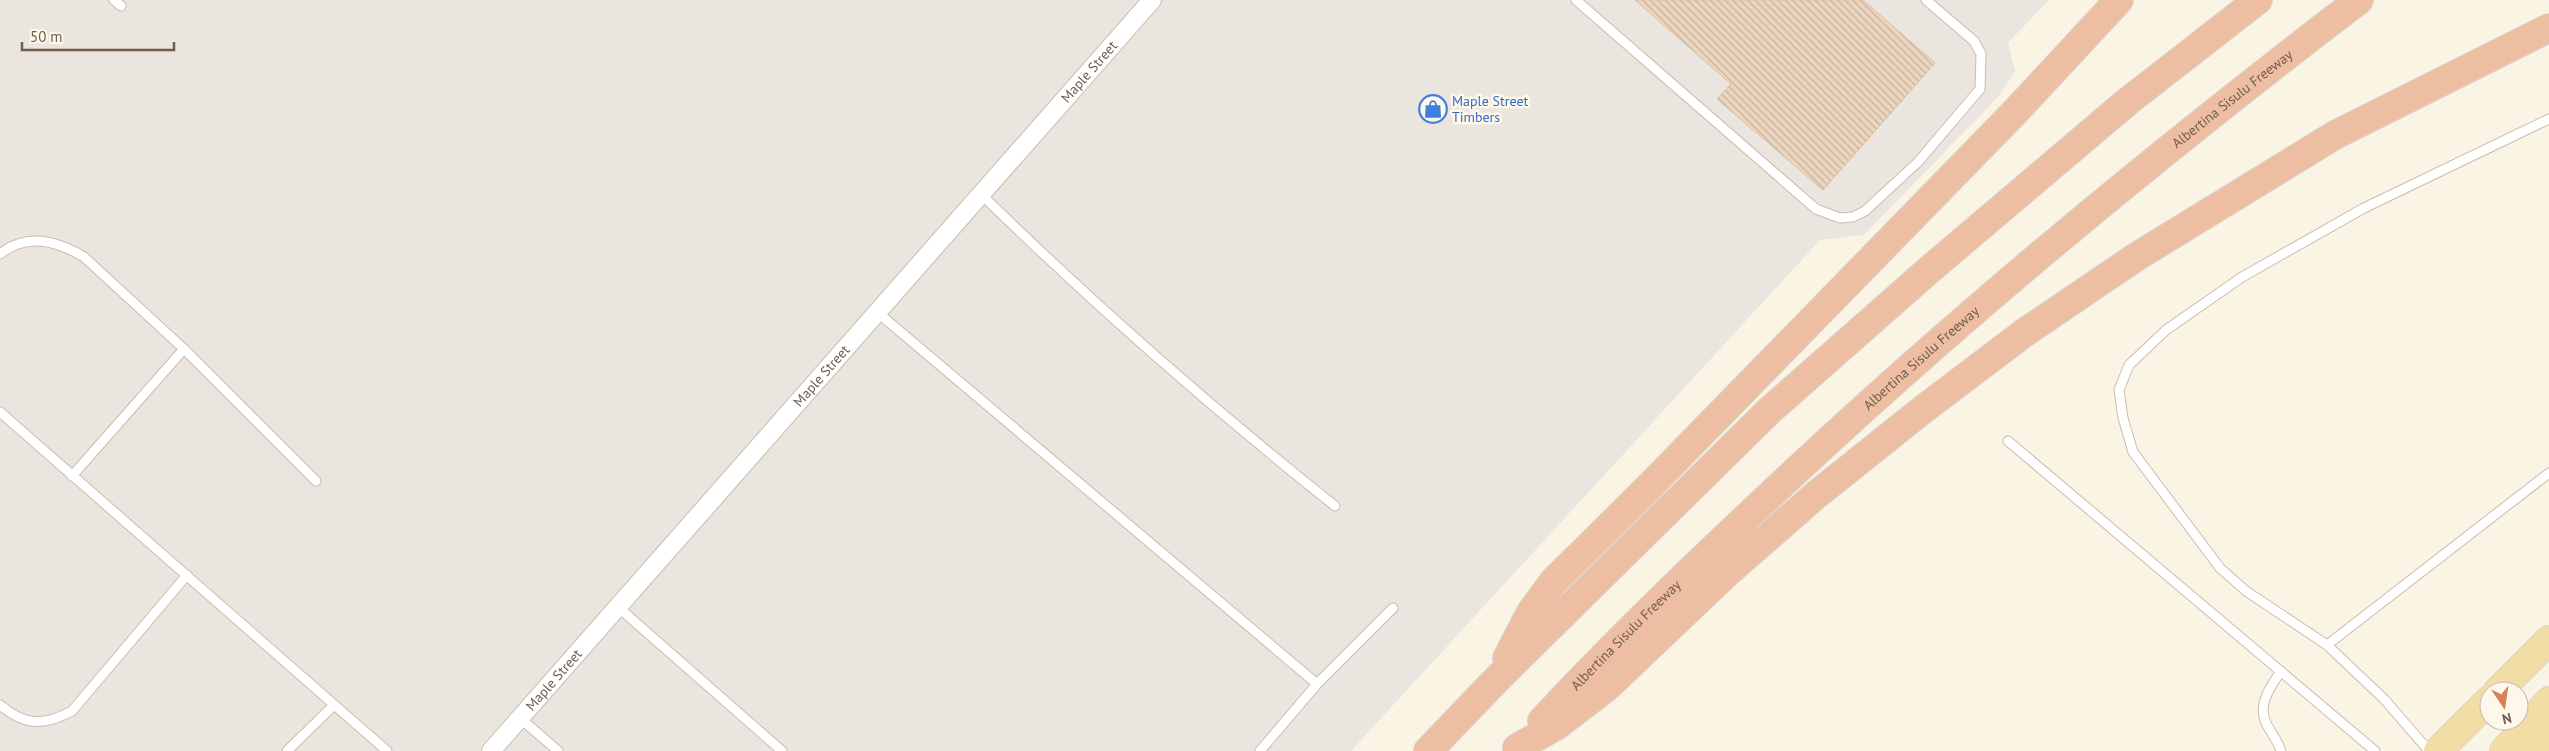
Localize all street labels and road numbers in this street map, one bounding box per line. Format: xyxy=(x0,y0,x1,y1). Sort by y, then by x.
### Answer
street label: Maple Street xyxy=(1057,37,1121,106)
street label: Albertina Sisulu Freeway xyxy=(2168,45,2296,152)
street label: Albertina Sisulu Freeway xyxy=(1859,302,1983,414)
street label: Maple Street xyxy=(789,341,853,410)
street label: Albertina Sisulu Freeway xyxy=(1567,576,1685,694)
street label: Maple Street xyxy=(522,645,586,714)

